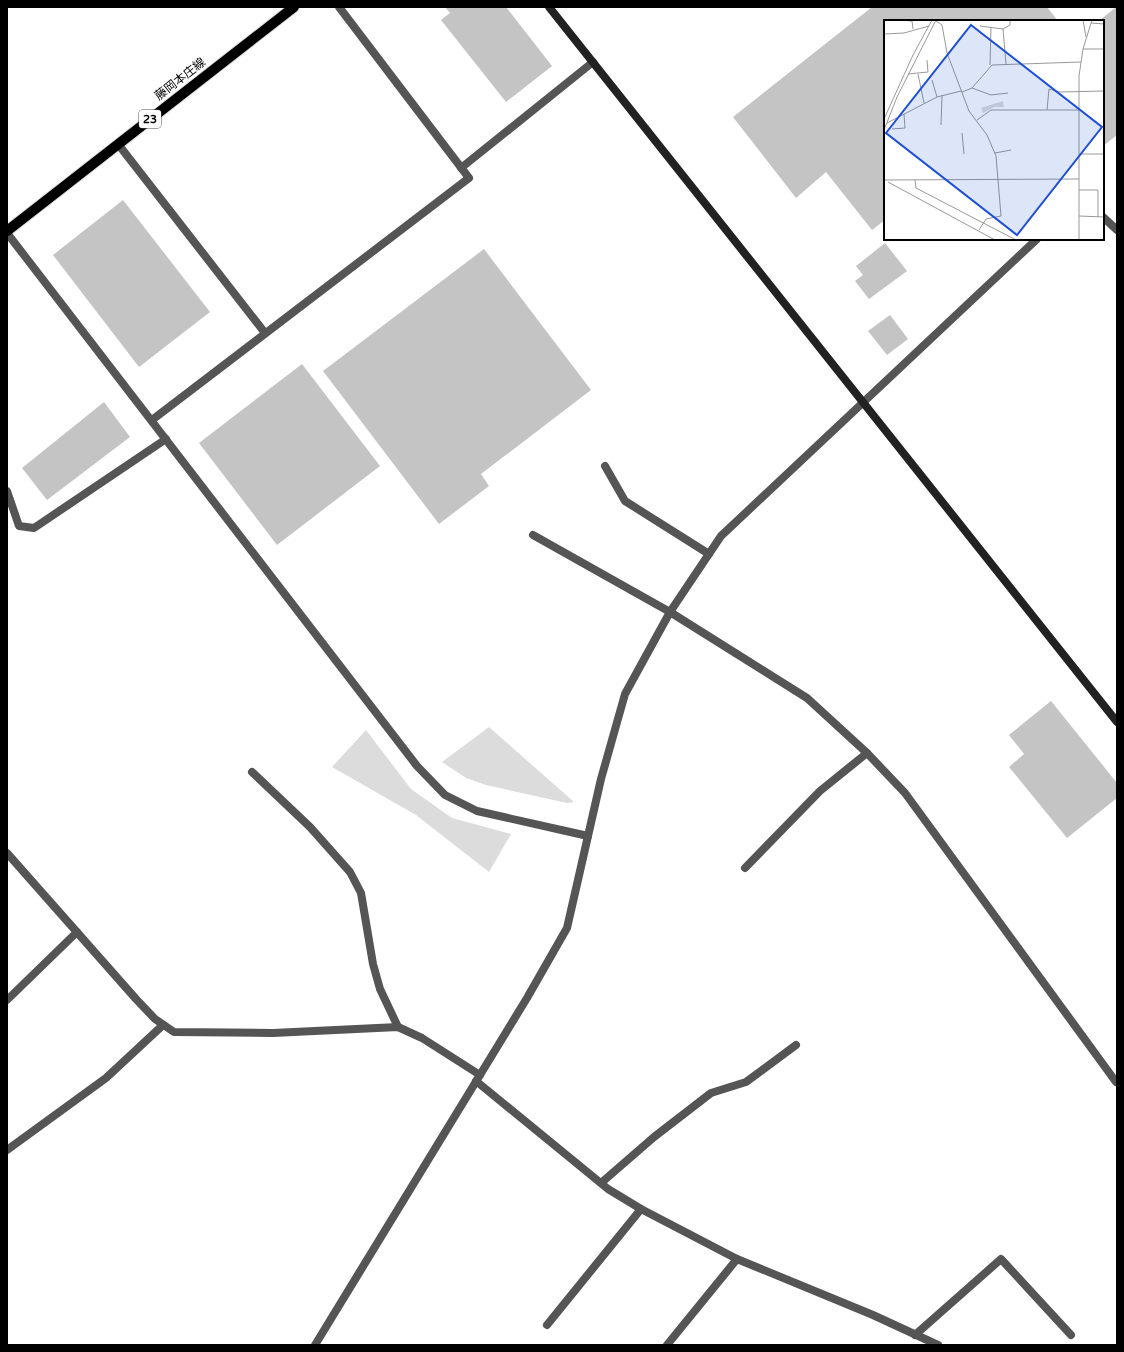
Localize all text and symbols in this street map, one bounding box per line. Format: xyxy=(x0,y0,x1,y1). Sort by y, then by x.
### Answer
inset map xyxy=(884,20,1104,240)
street label: 藤岡本庄線 xyxy=(152,55,208,103)
road number: 23 xyxy=(139,110,161,128)

